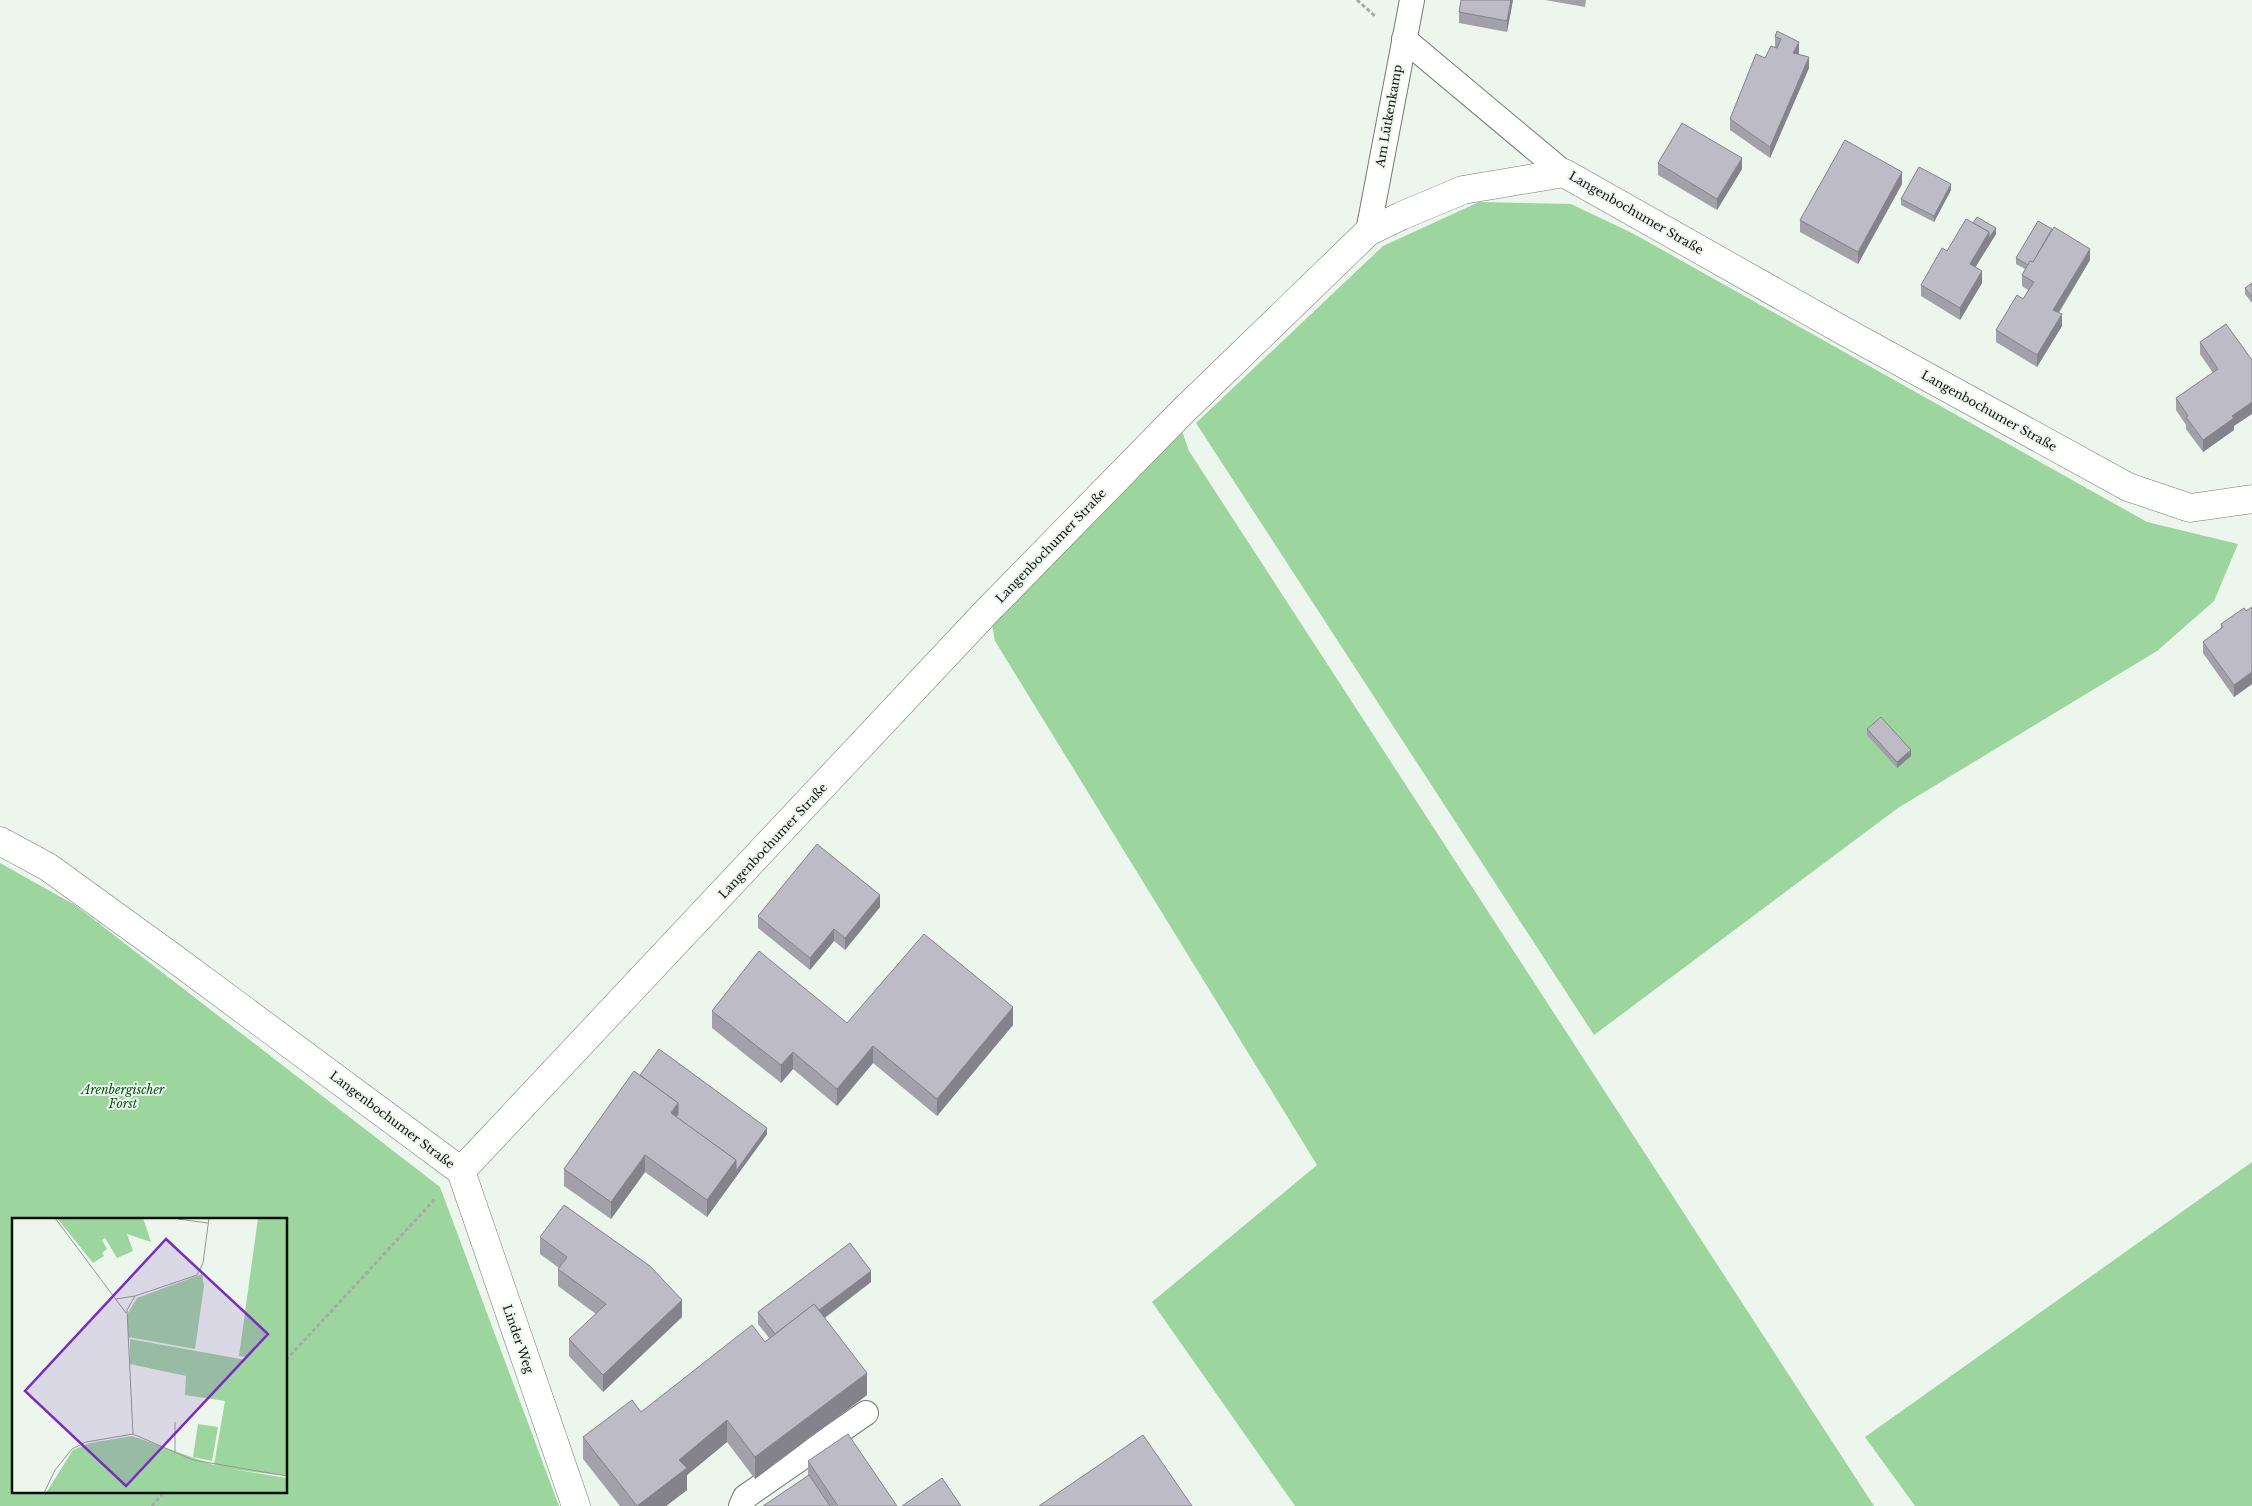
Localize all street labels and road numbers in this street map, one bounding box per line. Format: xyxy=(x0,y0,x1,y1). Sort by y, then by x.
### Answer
street label: Am Lütkenkamp xyxy=(1372,63,1405,169)
street label: Langenbochumer Straße xyxy=(1566,168,1706,257)
street label: Langenbochumer Straße xyxy=(1919,367,2060,454)
street label: Langenbochumer Straße xyxy=(992,485,1109,606)
street label: Langenbochumer Straße xyxy=(715,780,830,902)
street label: Langenbochumer Straße xyxy=(327,1068,458,1172)
street label: Linder Weg xyxy=(500,1302,537,1376)

